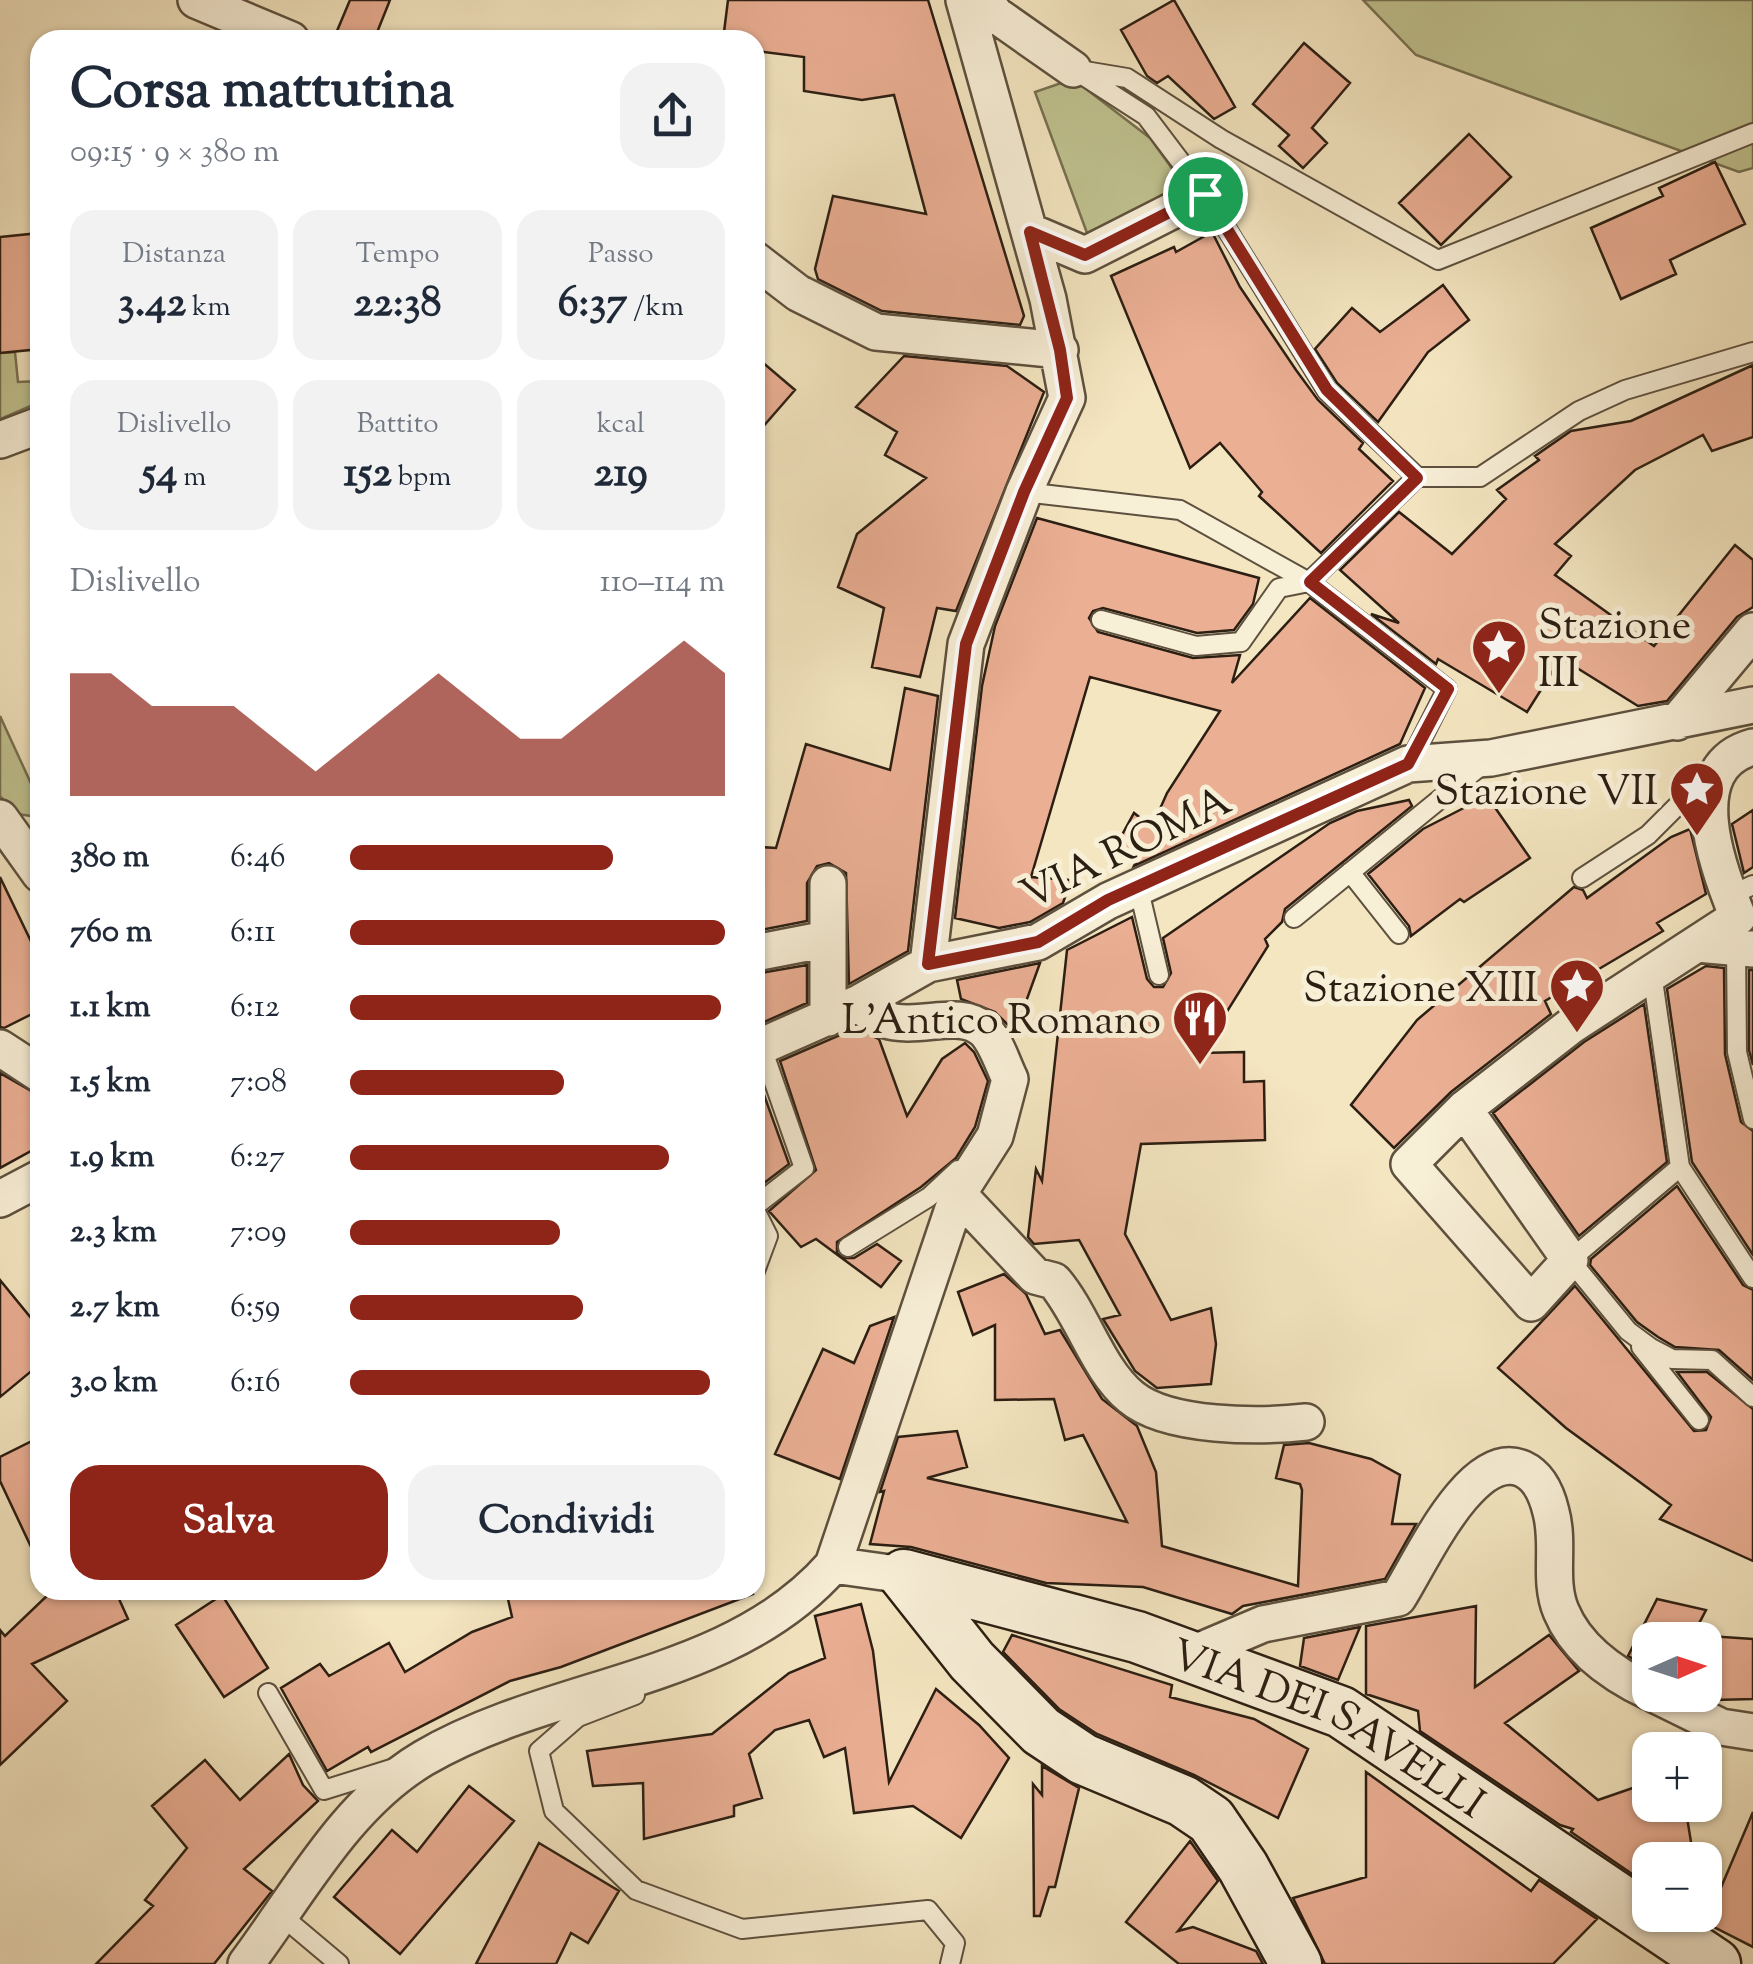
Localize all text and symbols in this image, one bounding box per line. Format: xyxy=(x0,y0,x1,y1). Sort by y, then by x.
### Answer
text: Corsa mattutina xyxy=(70,53,454,132)
button: share xyxy=(620,63,725,168)
text: 09:15 · 9 × 380 m xyxy=(70,130,280,176)
pin xyxy=(1163,152,1248,237)
icon: arrive xyxy=(1178,167,1233,222)
text: Distanza xyxy=(122,235,226,275)
text: Tempo xyxy=(355,235,440,275)
text: Passo xyxy=(588,235,654,275)
text: 3.42 xyxy=(118,275,186,335)
text: 22:38 xyxy=(353,275,442,335)
text: 6:37 xyxy=(558,275,627,335)
text: km xyxy=(186,288,231,328)
text: /km xyxy=(627,288,684,328)
text: Dislivello xyxy=(117,405,231,445)
text: Battito xyxy=(356,405,439,445)
text: kcal xyxy=(597,405,645,445)
text: 54 xyxy=(142,445,177,505)
text: 152 xyxy=(343,445,392,505)
text: 219 xyxy=(594,445,648,505)
text: m xyxy=(177,458,207,498)
text: bpm xyxy=(392,458,452,498)
text: Dislivello xyxy=(70,560,200,606)
text: 110–114 m xyxy=(600,560,725,606)
place label: Stazione III xyxy=(1538,598,1691,706)
place icon: Stazione III xyxy=(1469,617,1529,696)
place icon: Stazione VII xyxy=(1667,759,1727,838)
place label: Stazione VII xyxy=(1434,764,1658,824)
street label: VIA ROMA xyxy=(1012,774,1243,927)
text: 380 m xyxy=(70,835,149,881)
text: 6:46 xyxy=(230,835,286,881)
text: 760 m xyxy=(70,910,152,956)
text: 6:11 xyxy=(230,910,276,956)
place icon: Stazione XIII xyxy=(1547,956,1607,1035)
place label: Stazione XIII xyxy=(1303,961,1538,1021)
text: 1.1 km xyxy=(70,985,151,1031)
text: 6:12 xyxy=(230,985,280,1031)
restaurant icon: L'Antico Romano xyxy=(1170,988,1230,1067)
place label: L'Antico Romano xyxy=(842,993,1161,1053)
text: 1.5 km xyxy=(70,1060,151,1106)
text: 7:08 xyxy=(230,1060,287,1106)
text: 1.9 km xyxy=(70,1135,155,1181)
text: 6:27 xyxy=(230,1135,285,1181)
text: 2.3 km xyxy=(70,1210,157,1256)
text: 7:09 xyxy=(230,1210,287,1256)
text: 2.7 km xyxy=(70,1285,160,1331)
text: 6:59 xyxy=(230,1285,280,1331)
text: 3.0 km xyxy=(70,1360,158,1406)
text: 6:16 xyxy=(230,1360,281,1406)
button: Salva xyxy=(70,1465,388,1580)
button: Condividi xyxy=(408,1465,725,1580)
north arrow xyxy=(1632,1622,1722,1712)
map controls xyxy=(1632,1622,1722,1932)
street label: VIA DEI SAVELLI xyxy=(1161,1627,1495,1836)
button: + xyxy=(1632,1732,1722,1822)
button: − xyxy=(1632,1842,1722,1932)

